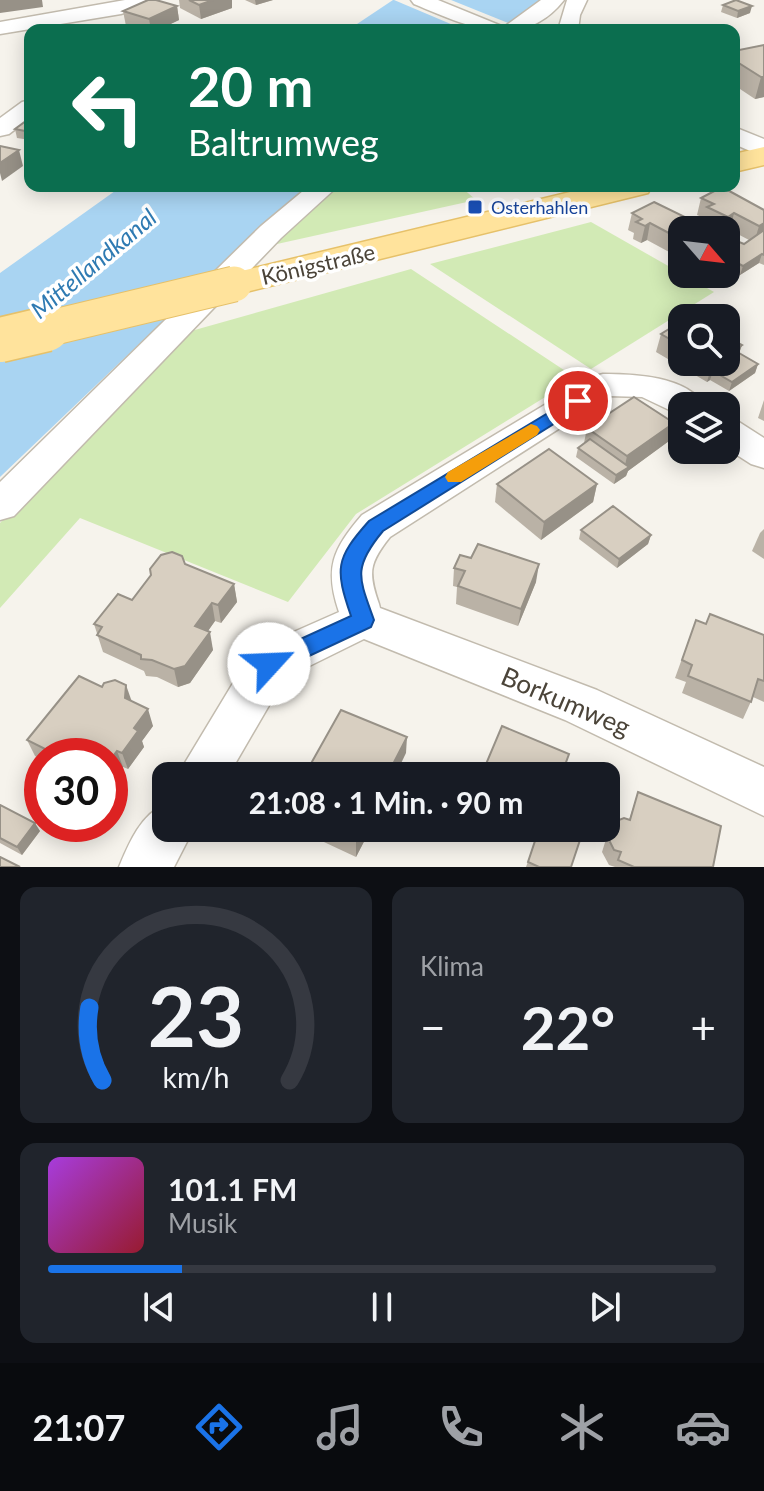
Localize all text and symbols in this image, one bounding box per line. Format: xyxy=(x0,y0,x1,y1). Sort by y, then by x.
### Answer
text: 20 m xyxy=(188,52,313,119)
icon: left xyxy=(56,56,160,160)
text: Baltrumweg xyxy=(188,120,379,164)
place label: Osterhahlen xyxy=(491,196,588,218)
marker: Osterhahlen xyxy=(466,198,484,216)
water label: Mittellandkanal xyxy=(24,202,162,324)
north arrow xyxy=(668,216,740,288)
map controls xyxy=(668,216,740,464)
street label: Königstraße xyxy=(259,238,377,290)
button: search xyxy=(668,304,740,376)
pin xyxy=(544,367,612,435)
icon: arrive xyxy=(556,379,600,423)
button: layers xyxy=(668,392,740,464)
position arrow xyxy=(227,622,311,706)
street label: Borkumweg xyxy=(497,659,635,743)
speed limit sign: 30 xyxy=(24,738,128,842)
text: 21:08 · 1 Min. · 90 m xyxy=(249,784,523,820)
text: Klima xyxy=(420,950,484,982)
text: 23 xyxy=(148,965,244,1065)
text: 22° xyxy=(521,991,615,1063)
text: − xyxy=(420,1001,446,1053)
text: + xyxy=(690,1001,716,1053)
text: km/h xyxy=(163,1060,229,1094)
text: 101.1 FM xyxy=(168,1171,297,1207)
text: Musik xyxy=(168,1207,237,1239)
icon: previous xyxy=(137,1285,181,1329)
icon: pause xyxy=(360,1285,404,1329)
icon: next xyxy=(583,1285,627,1329)
icon: directions xyxy=(191,1399,247,1455)
icon: music xyxy=(312,1399,368,1455)
icon: phone xyxy=(433,1399,489,1455)
icon: climate xyxy=(554,1399,610,1455)
icon: car xyxy=(675,1399,731,1455)
text: 21:07 xyxy=(33,1405,125,1449)

